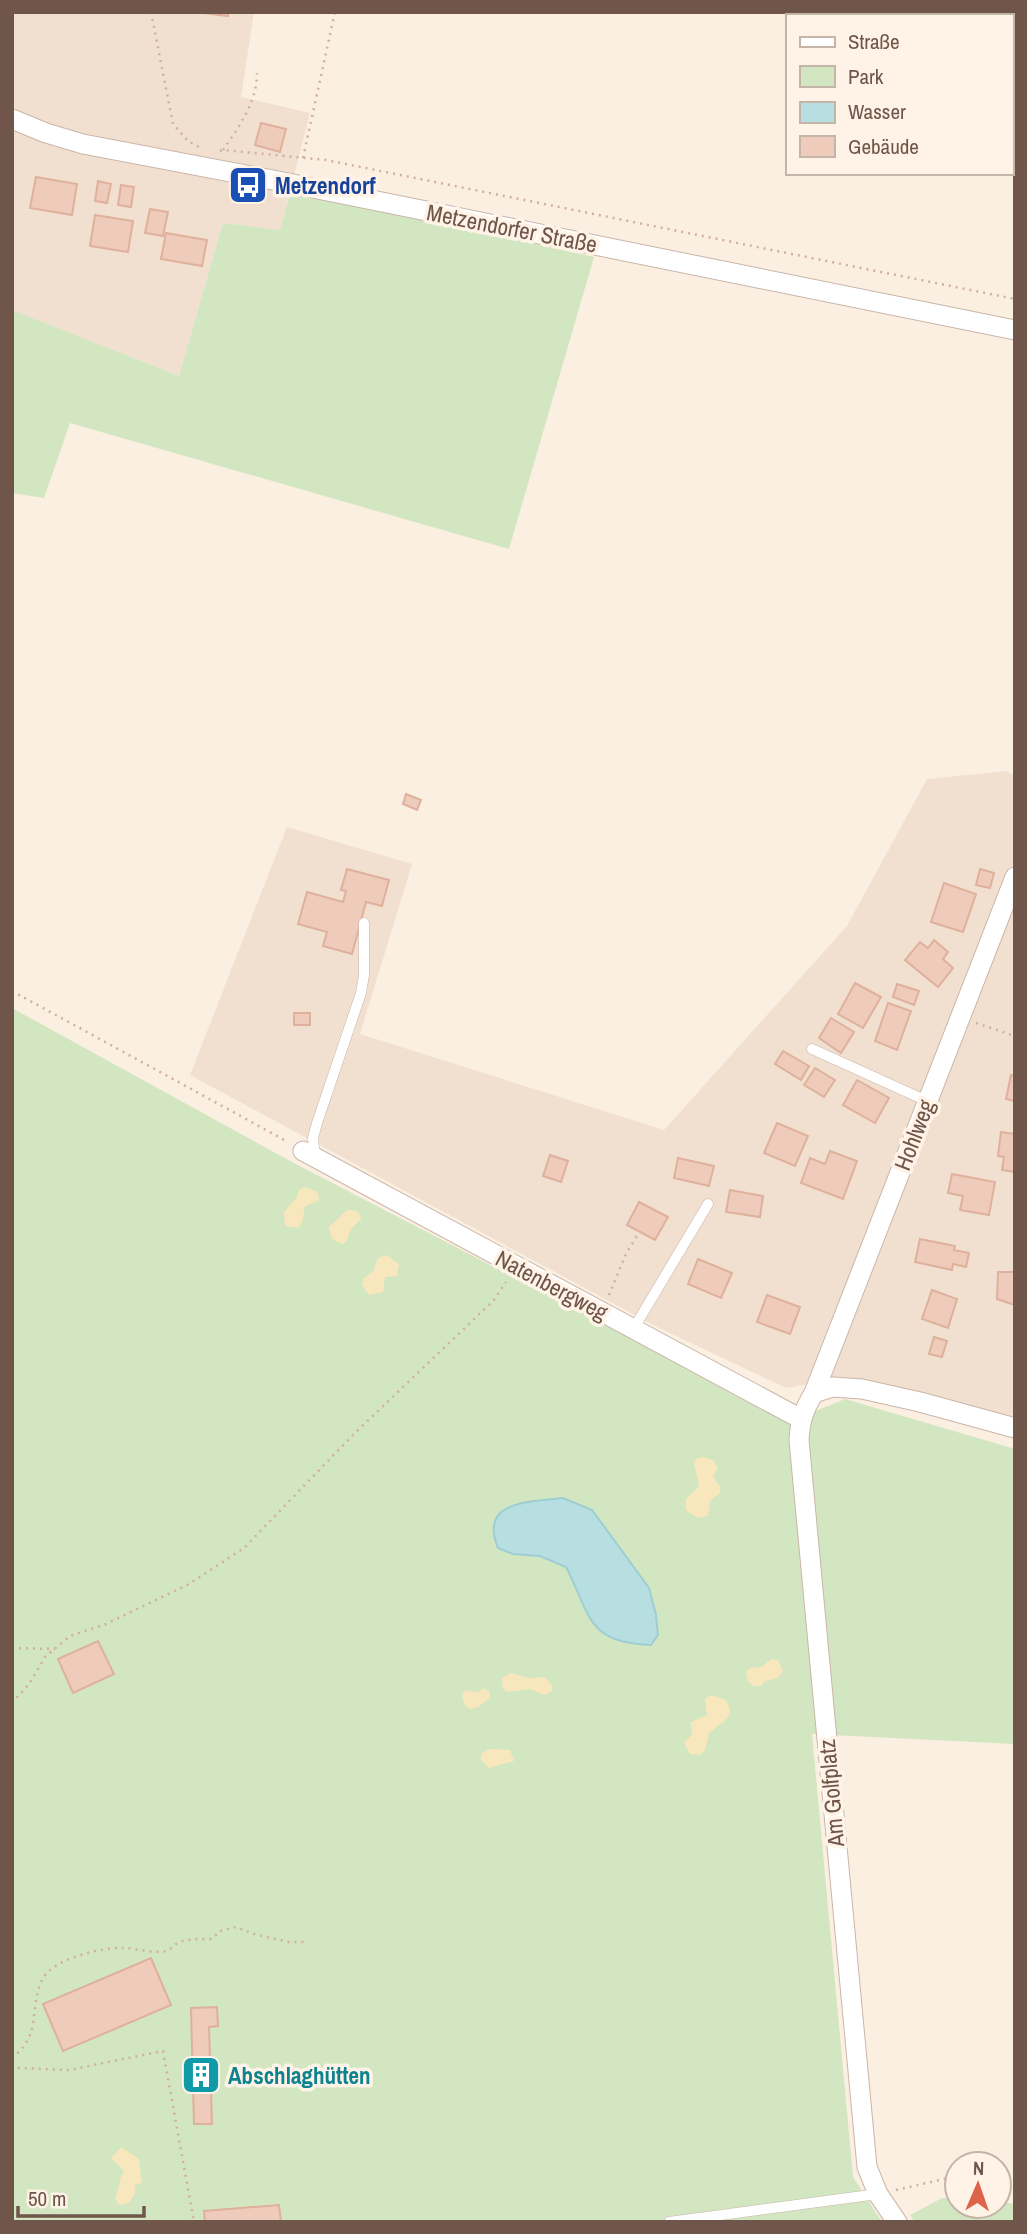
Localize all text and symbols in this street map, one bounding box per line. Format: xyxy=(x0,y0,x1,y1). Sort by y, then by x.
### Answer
legend xyxy=(786,14,1013,175)
text: Straße xyxy=(848,27,900,56)
text: Park xyxy=(848,62,884,91)
text: Wasser xyxy=(848,97,906,126)
text: Gebäude xyxy=(848,132,919,161)
bus stop icon: Metzendorf xyxy=(227,164,269,206)
place label: Metzendorf xyxy=(275,170,376,201)
street label: Metzendorfer Straße xyxy=(424,196,600,260)
street label: Hohlweg xyxy=(886,1095,942,1175)
street label: Natenbergweg xyxy=(491,1243,614,1328)
street label: Am Golfplatz xyxy=(811,1738,851,1849)
building icon: Abschlaghütten xyxy=(180,2054,222,2096)
place label: Abschlaghütten xyxy=(228,2060,371,2091)
north arrow xyxy=(943,2150,1013,2220)
text: N xyxy=(973,2155,985,2181)
scale bar xyxy=(18,2174,144,2218)
text: 50 m xyxy=(28,2184,66,2213)

